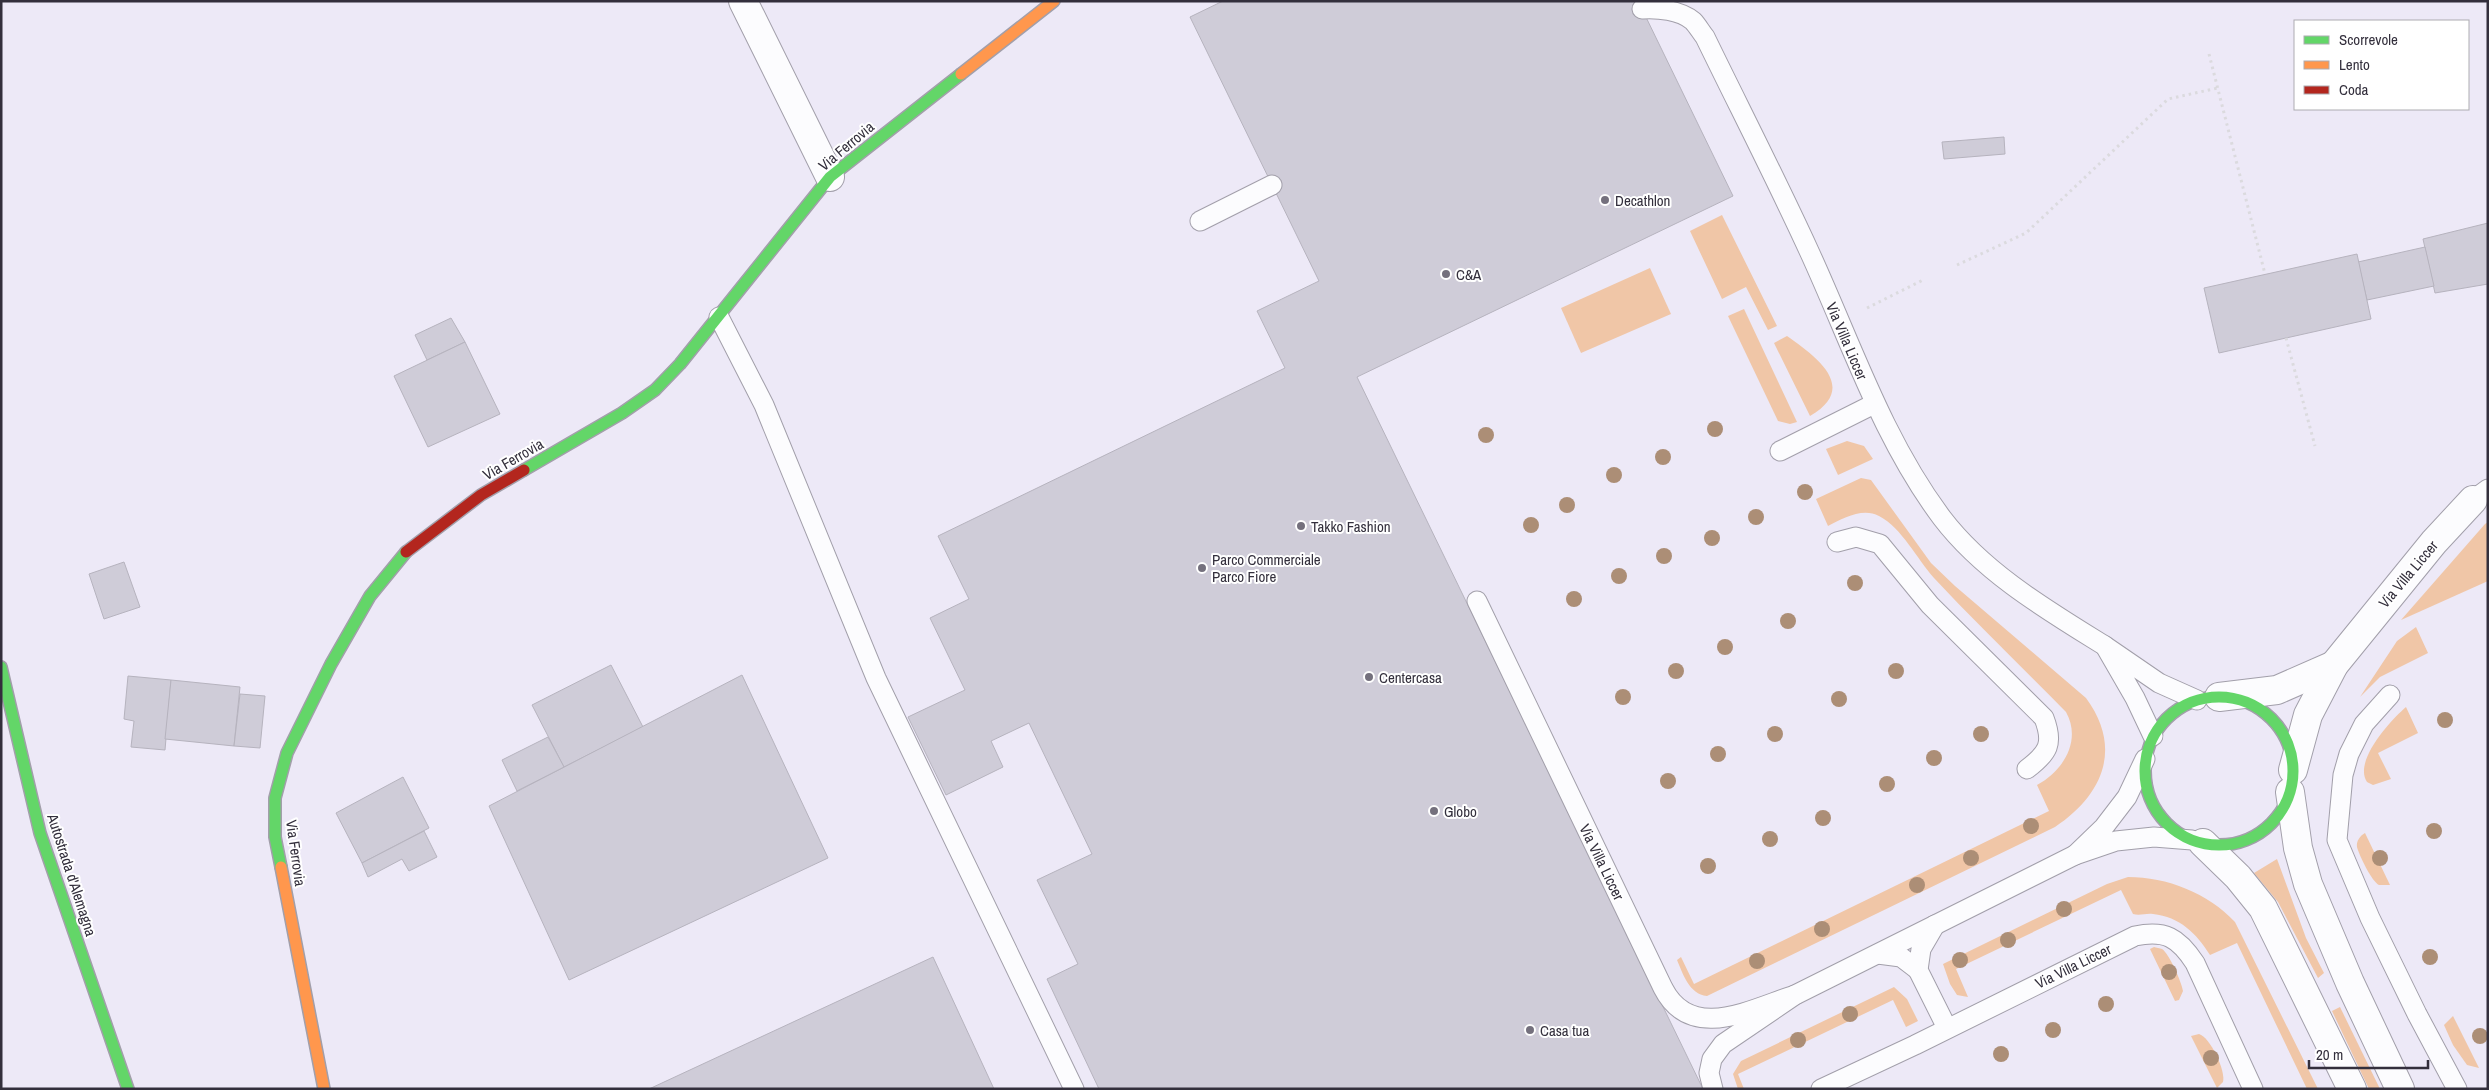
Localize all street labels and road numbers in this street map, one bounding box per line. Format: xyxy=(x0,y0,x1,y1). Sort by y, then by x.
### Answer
street label: Via Ferrovia xyxy=(814,116,878,176)
street label: Via Villa Liccer xyxy=(1821,299,1873,383)
street label: Via Ferrovia xyxy=(479,433,547,485)
street label: Via Villa Liccer xyxy=(2374,536,2442,612)
street label: Autostrada d'Alemagna xyxy=(42,810,102,939)
street label: Via Ferrovia xyxy=(281,818,311,888)
street label: Via Villa Liccer xyxy=(1575,820,1629,904)
street label: Via Villa Liccer xyxy=(2031,939,2115,993)

